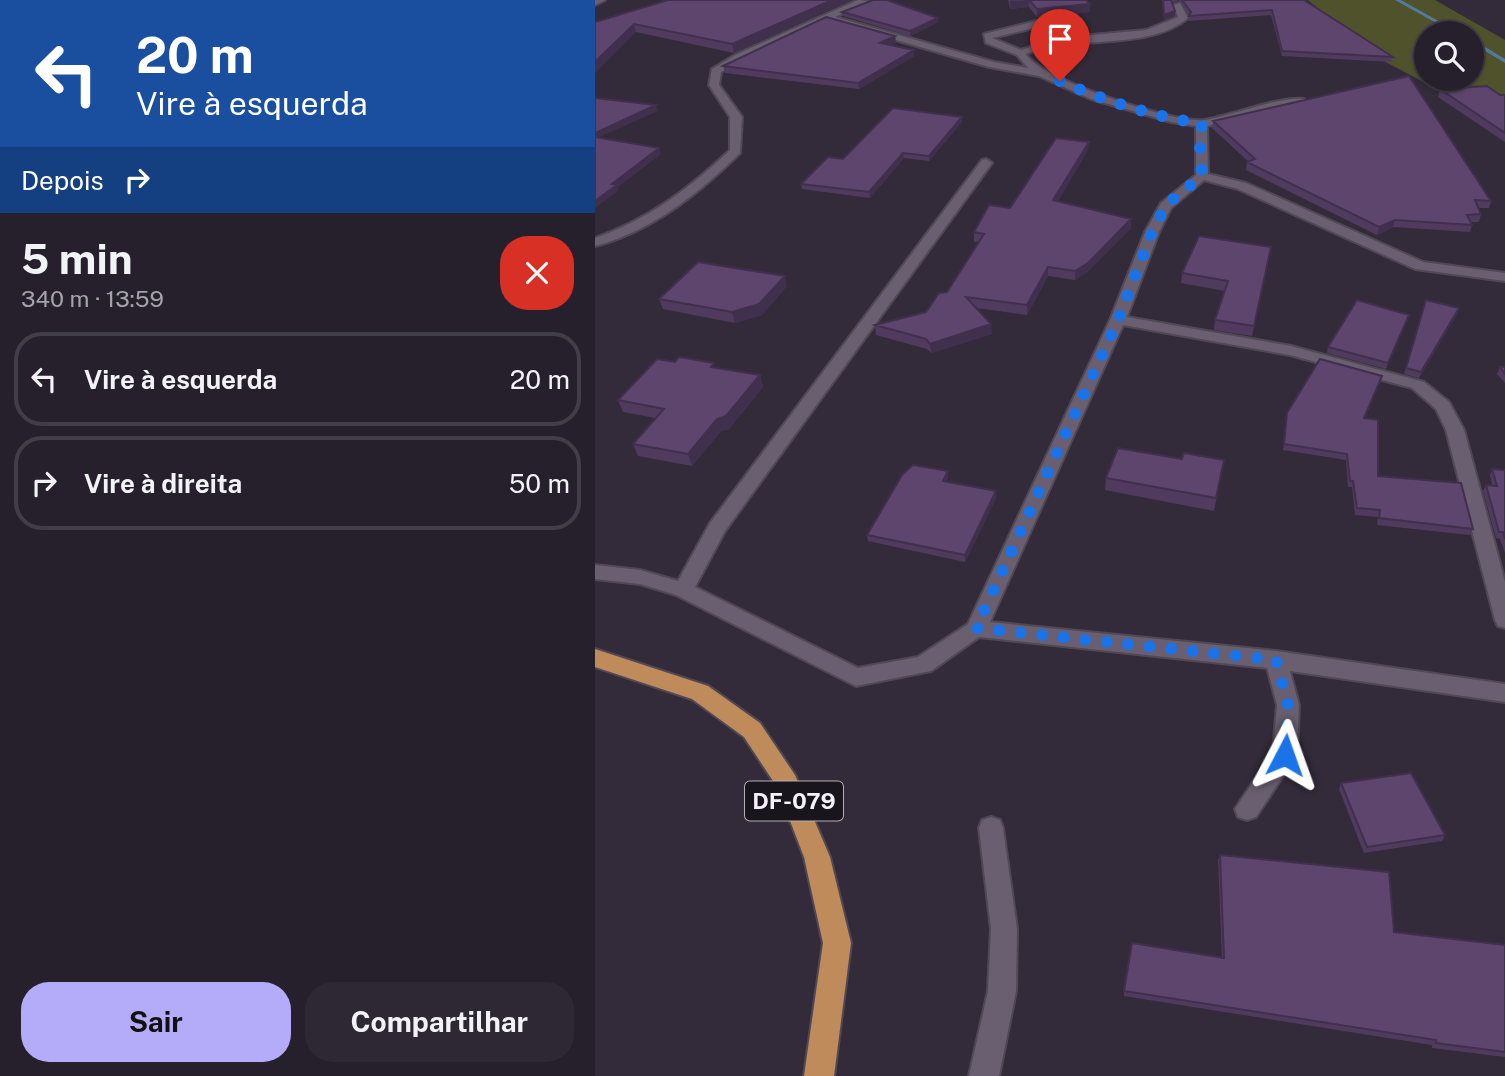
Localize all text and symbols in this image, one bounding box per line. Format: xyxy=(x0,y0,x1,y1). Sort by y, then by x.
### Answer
pin xyxy=(1030,9,1090,81)
icon: arrive xyxy=(1041,20,1079,58)
map controls xyxy=(1414,21,1484,91)
button: search xyxy=(1414,21,1484,91)
text: 20 m xyxy=(136,26,254,84)
icon: left xyxy=(21,28,112,119)
text: Vire à esquerda xyxy=(136,85,368,122)
icon: right xyxy=(118,161,156,199)
text: Depois xyxy=(21,165,104,196)
text: 5 min xyxy=(21,234,133,283)
button: close xyxy=(500,236,574,310)
text: 340 m · 13:59 xyxy=(21,285,164,312)
icon: left xyxy=(25,360,63,398)
text: Vire à esquerda xyxy=(84,364,277,395)
text: 20 m xyxy=(510,364,570,395)
icon: right xyxy=(25,464,63,502)
text: Vire à direita xyxy=(84,468,242,499)
text: 50 m xyxy=(509,468,570,499)
position arrow xyxy=(1248,718,1322,792)
road number: DF-079 xyxy=(745,782,843,820)
button: Sair xyxy=(21,982,291,1062)
button: Compartilhar xyxy=(305,982,574,1062)

